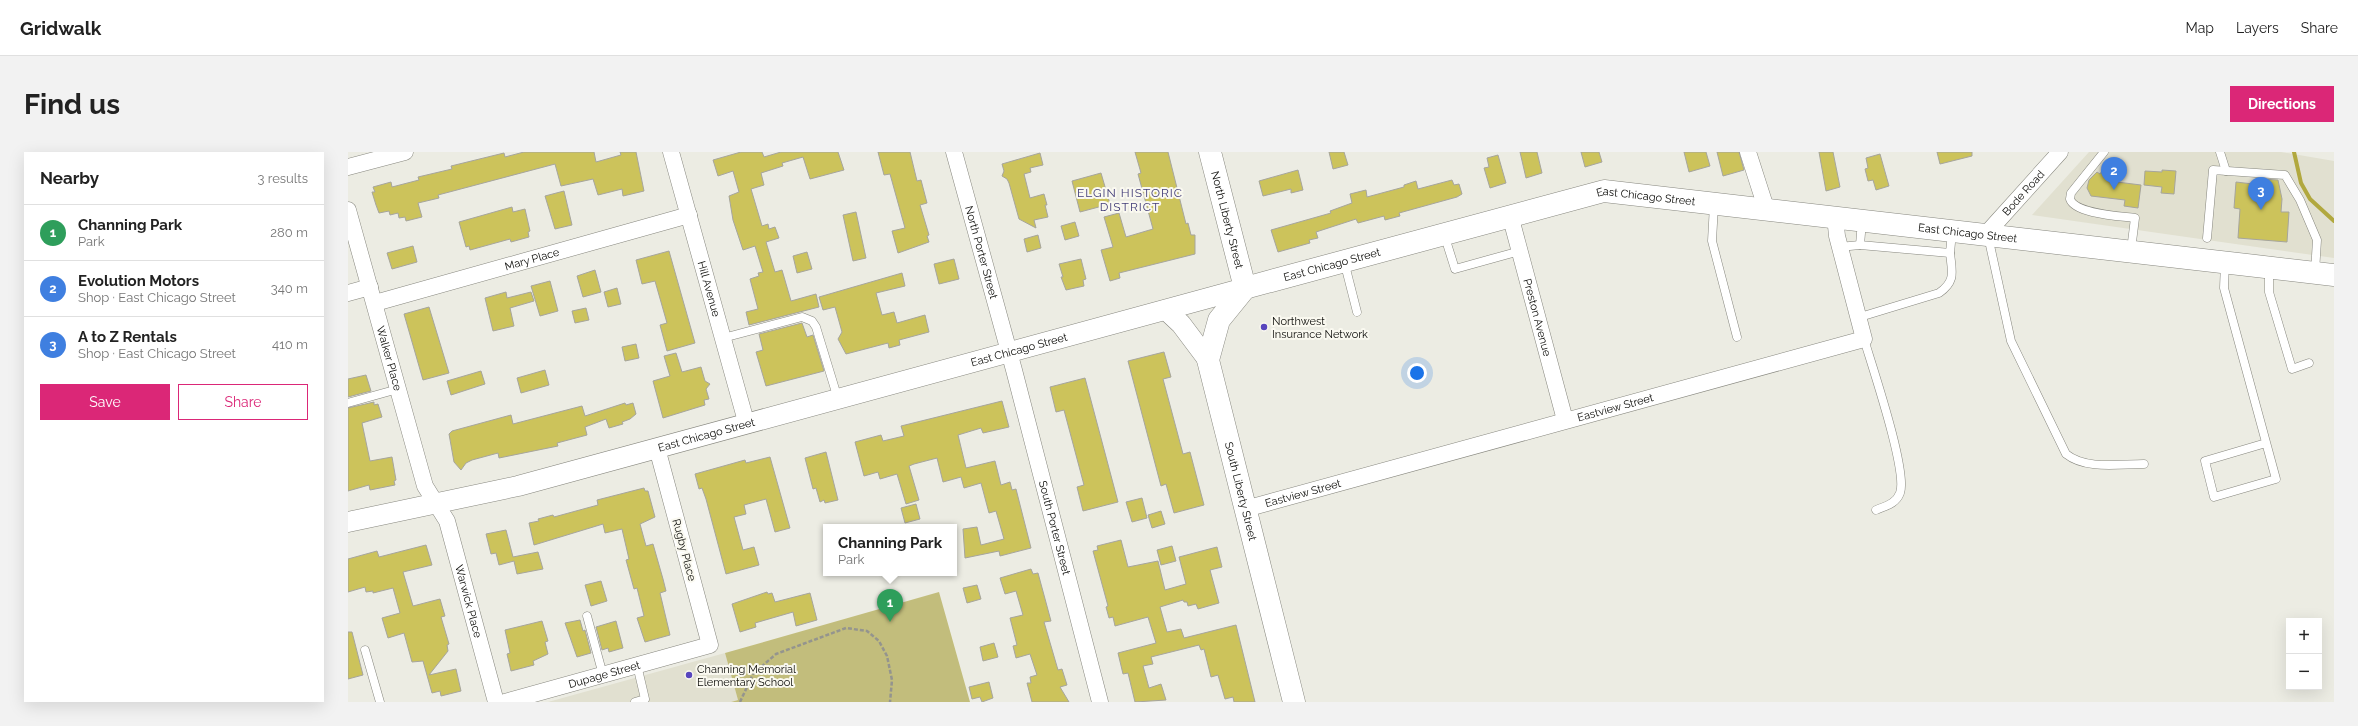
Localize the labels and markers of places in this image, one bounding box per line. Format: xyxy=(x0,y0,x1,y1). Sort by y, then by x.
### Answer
pin: 2 xyxy=(2101,157,2127,190)
pin: 3 xyxy=(2248,177,2274,210)
place label: Northwest Insurance Network xyxy=(1272,315,1368,341)
marker: Northwest Insurance Network xyxy=(1259,322,1269,332)
pin: 1 xyxy=(877,589,903,622)
place label: Channing Memorial Elementary School xyxy=(697,663,796,689)
marker: Channing Memorial Elementary School xyxy=(684,670,694,680)

